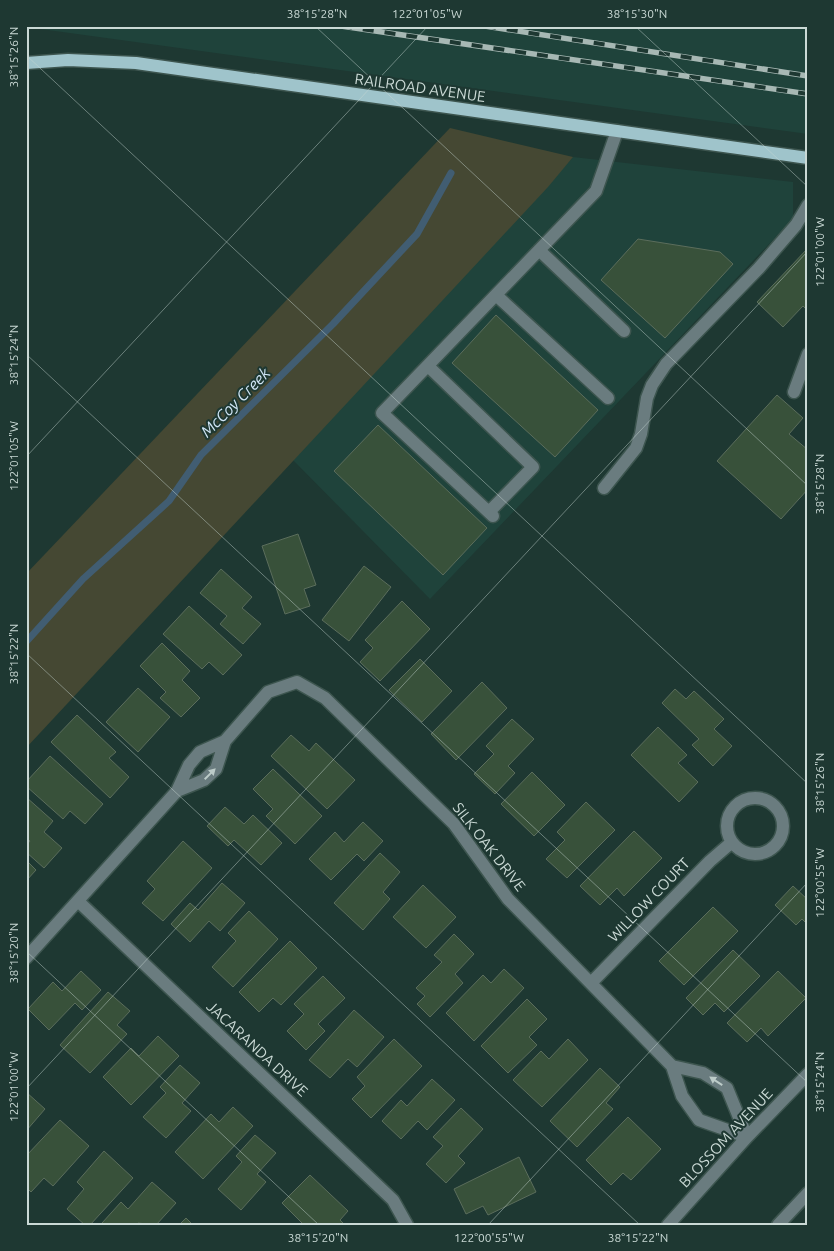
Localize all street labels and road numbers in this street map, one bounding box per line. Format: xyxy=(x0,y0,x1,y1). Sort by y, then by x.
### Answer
street label: RAILROAD AVENUE xyxy=(354,70,487,105)
street label: SILK OAK DRIVE xyxy=(450,799,529,894)
street label: WILLOW COURT xyxy=(604,854,693,945)
street label: JACARANDA DRIVE xyxy=(203,997,311,1100)
street label: BLOSSOM AVENUE xyxy=(676,1085,776,1190)

